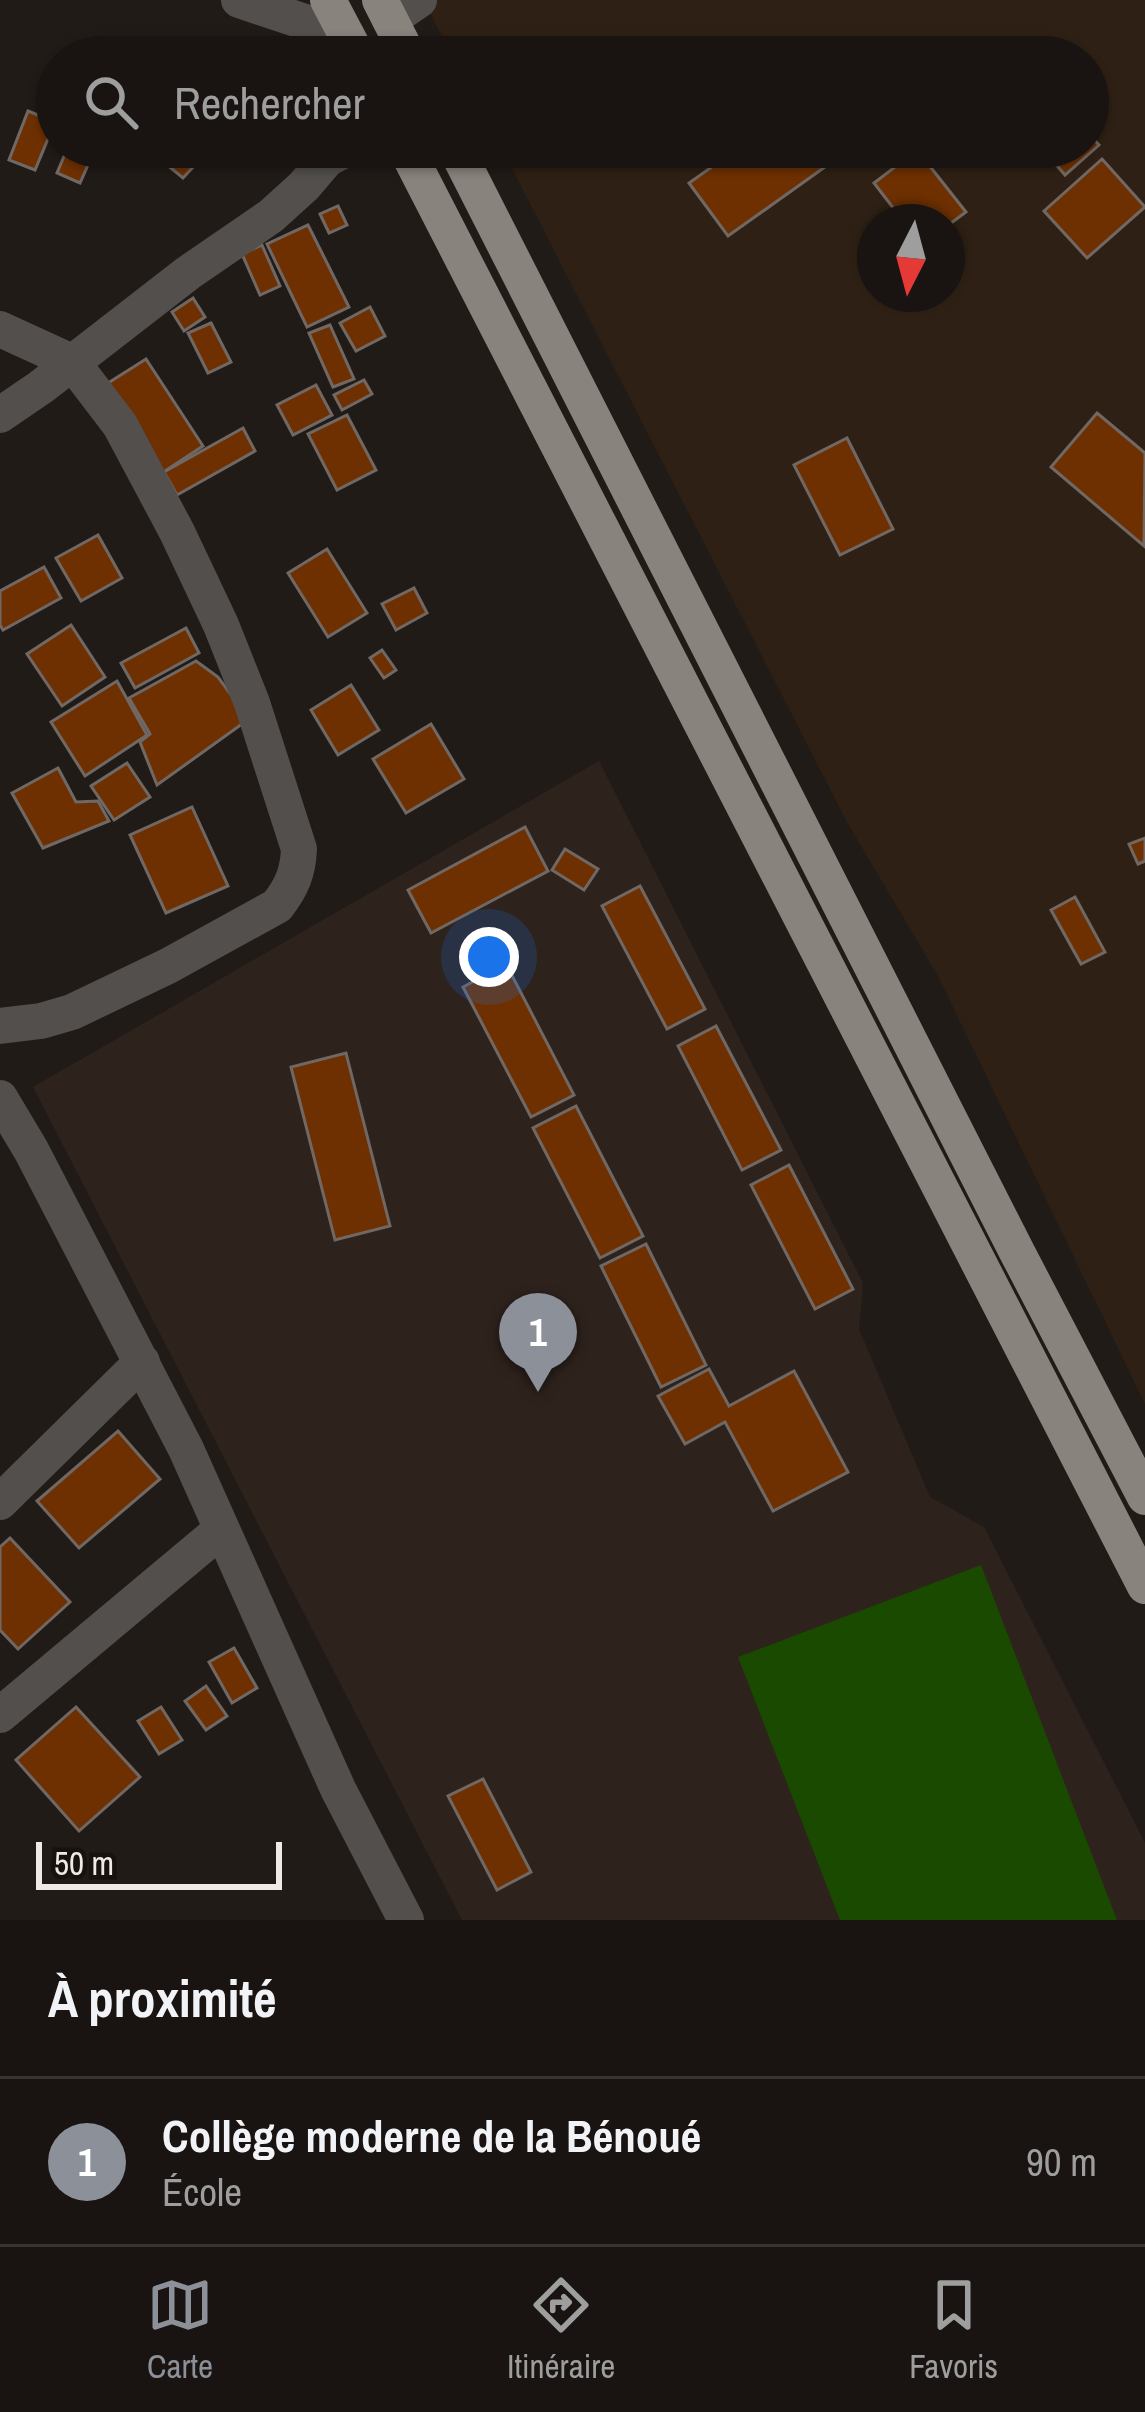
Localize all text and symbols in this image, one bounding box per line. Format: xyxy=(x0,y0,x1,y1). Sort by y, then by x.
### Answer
search box xyxy=(36,36,1109,168)
icon: search xyxy=(78,69,144,135)
text: Rechercher xyxy=(174,72,365,133)
north arrow xyxy=(857,204,965,312)
your location xyxy=(459,927,519,987)
pin: 1 xyxy=(499,1293,577,1392)
scale bar xyxy=(36,1836,282,1889)
text: 50 m xyxy=(54,1841,114,1885)
text: À proximité xyxy=(48,1964,277,2033)
text: Collège moderne de la Bénoué xyxy=(162,2105,701,2166)
text: 1 xyxy=(78,2136,96,2188)
text: 90 m xyxy=(1026,2136,1097,2188)
text: École xyxy=(162,2166,242,2218)
tab: Carte xyxy=(147,2272,213,2388)
tab: Itinéraire xyxy=(507,2272,615,2388)
tab: Favoris xyxy=(909,2272,998,2388)

